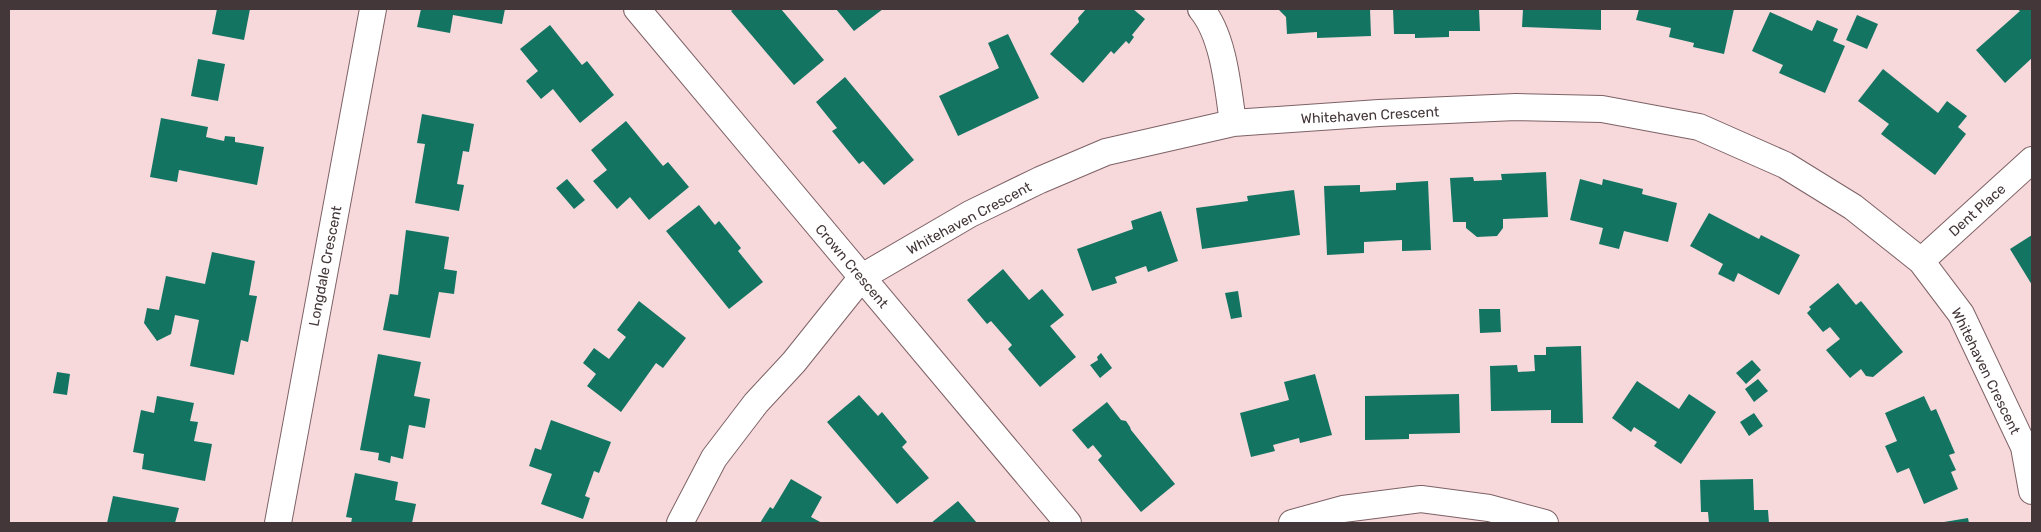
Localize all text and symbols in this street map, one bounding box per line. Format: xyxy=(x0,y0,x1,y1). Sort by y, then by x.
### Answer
street label: Whitehaven Crescent xyxy=(1300,103,1440,128)
street label: Whitehaven Crescent xyxy=(904,178,1035,259)
street label: Dent Place xyxy=(1945,180,2009,240)
street label: Longdale Crescent xyxy=(305,204,346,328)
street label: Crown Crescent xyxy=(812,221,892,312)
street label: Whitehaven Crescent xyxy=(1948,305,2024,438)

